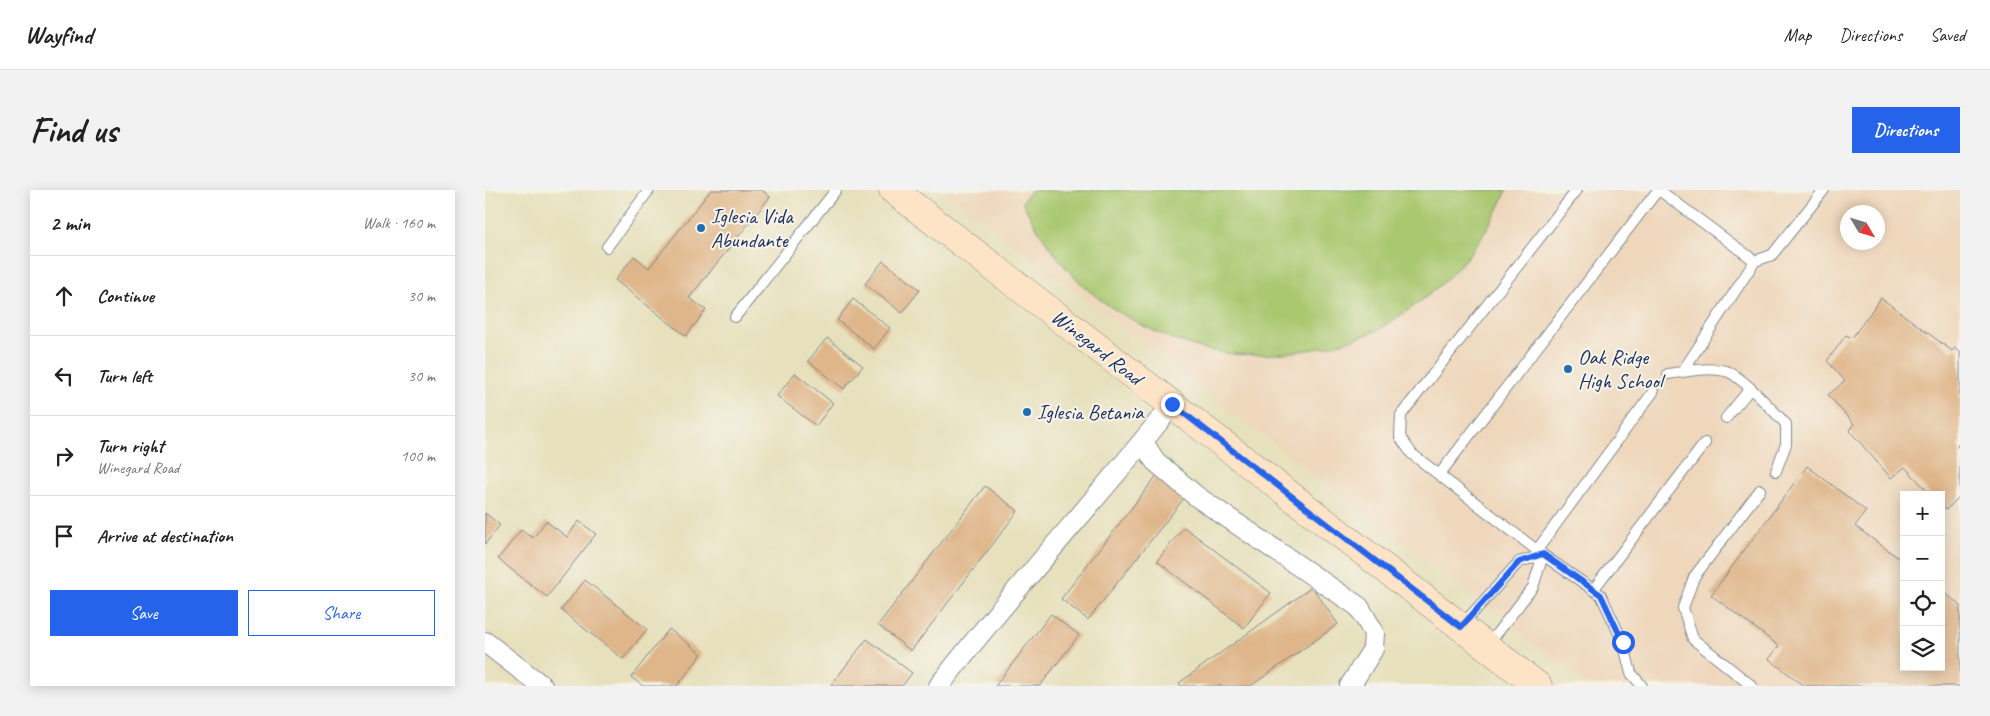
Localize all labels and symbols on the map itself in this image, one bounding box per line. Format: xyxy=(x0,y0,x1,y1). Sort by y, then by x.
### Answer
place label: Iglesia Vida Abundante xyxy=(711,203,794,253)
north arrow xyxy=(1840,205,1885,250)
marker: Iglesia Vida Abundante xyxy=(695,222,707,234)
street label: Winegard Road xyxy=(1046,303,1151,393)
place label: Oak Ridge High School xyxy=(1578,344,1666,394)
marker: Oak Ridge High School xyxy=(1562,363,1574,375)
route end xyxy=(1161,393,1184,416)
place label: Iglesia Betania xyxy=(1037,399,1145,425)
marker: Iglesia Betania xyxy=(1021,406,1033,418)
route start xyxy=(1612,631,1635,654)

